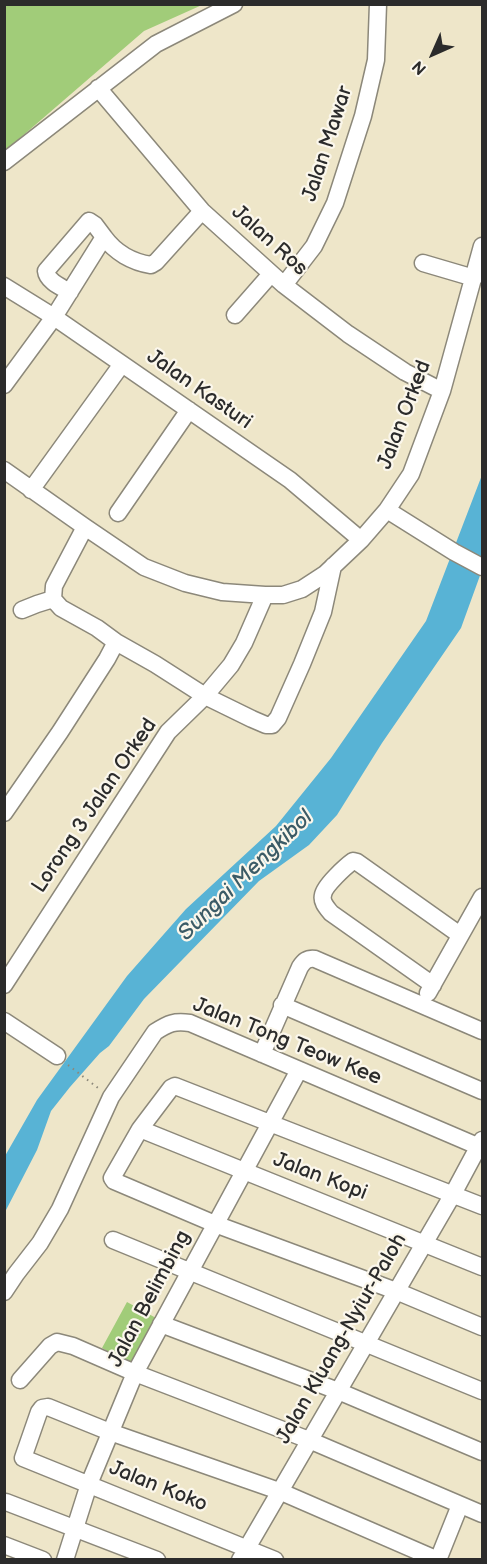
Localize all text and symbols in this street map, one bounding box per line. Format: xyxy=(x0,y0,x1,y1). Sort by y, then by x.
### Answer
north arrow xyxy=(403,24,463,84)
text: N xyxy=(409,56,431,78)
street label: Jalan Mawar xyxy=(298,83,358,205)
street label: Jalan Ros xyxy=(226,200,312,282)
street label: Jalan Kasturi xyxy=(142,345,256,435)
street label: Jalan Orked xyxy=(373,357,437,473)
street label: Lorong 3 Jalan Orked xyxy=(27,714,163,898)
water label: Sungai Mengkibol xyxy=(173,805,319,947)
street label: Jalan Tong Teow Kee xyxy=(189,993,385,1091)
street label: Jalan Kopi xyxy=(269,1148,371,1206)
street label: Jalan Belimbing xyxy=(103,1226,197,1372)
street label: Jalan Kluang-Nyiur-Paloh xyxy=(271,1229,413,1449)
street label: Jalan Koko xyxy=(105,1456,211,1518)

